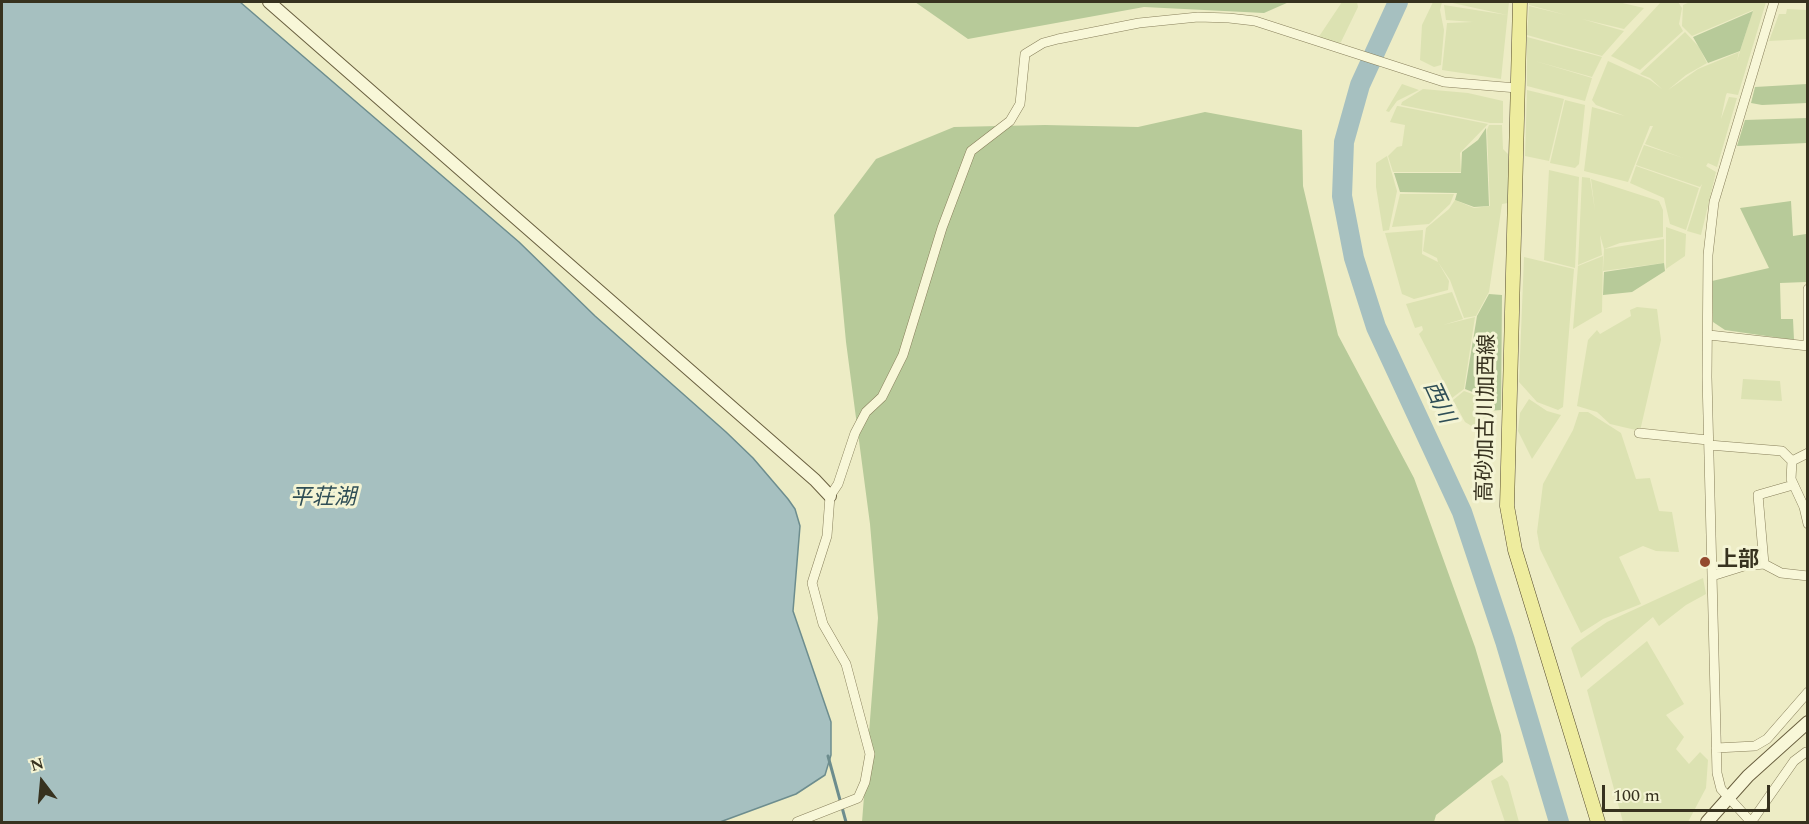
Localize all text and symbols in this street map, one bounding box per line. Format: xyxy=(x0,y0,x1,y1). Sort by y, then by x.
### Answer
street label: 高砂加古川加西線 xyxy=(1474,334,1502,502)
water label: 西川 xyxy=(1416,377,1458,429)
water label: 平荘湖 xyxy=(290,487,356,513)
place label: 上部 xyxy=(1717,549,1759,575)
marker: 上部 xyxy=(1698,555,1712,569)
text: N xyxy=(27,751,47,778)
north arrow xyxy=(12,752,72,812)
scale bar xyxy=(1605,773,1773,811)
text: 100 m xyxy=(1613,782,1660,809)

